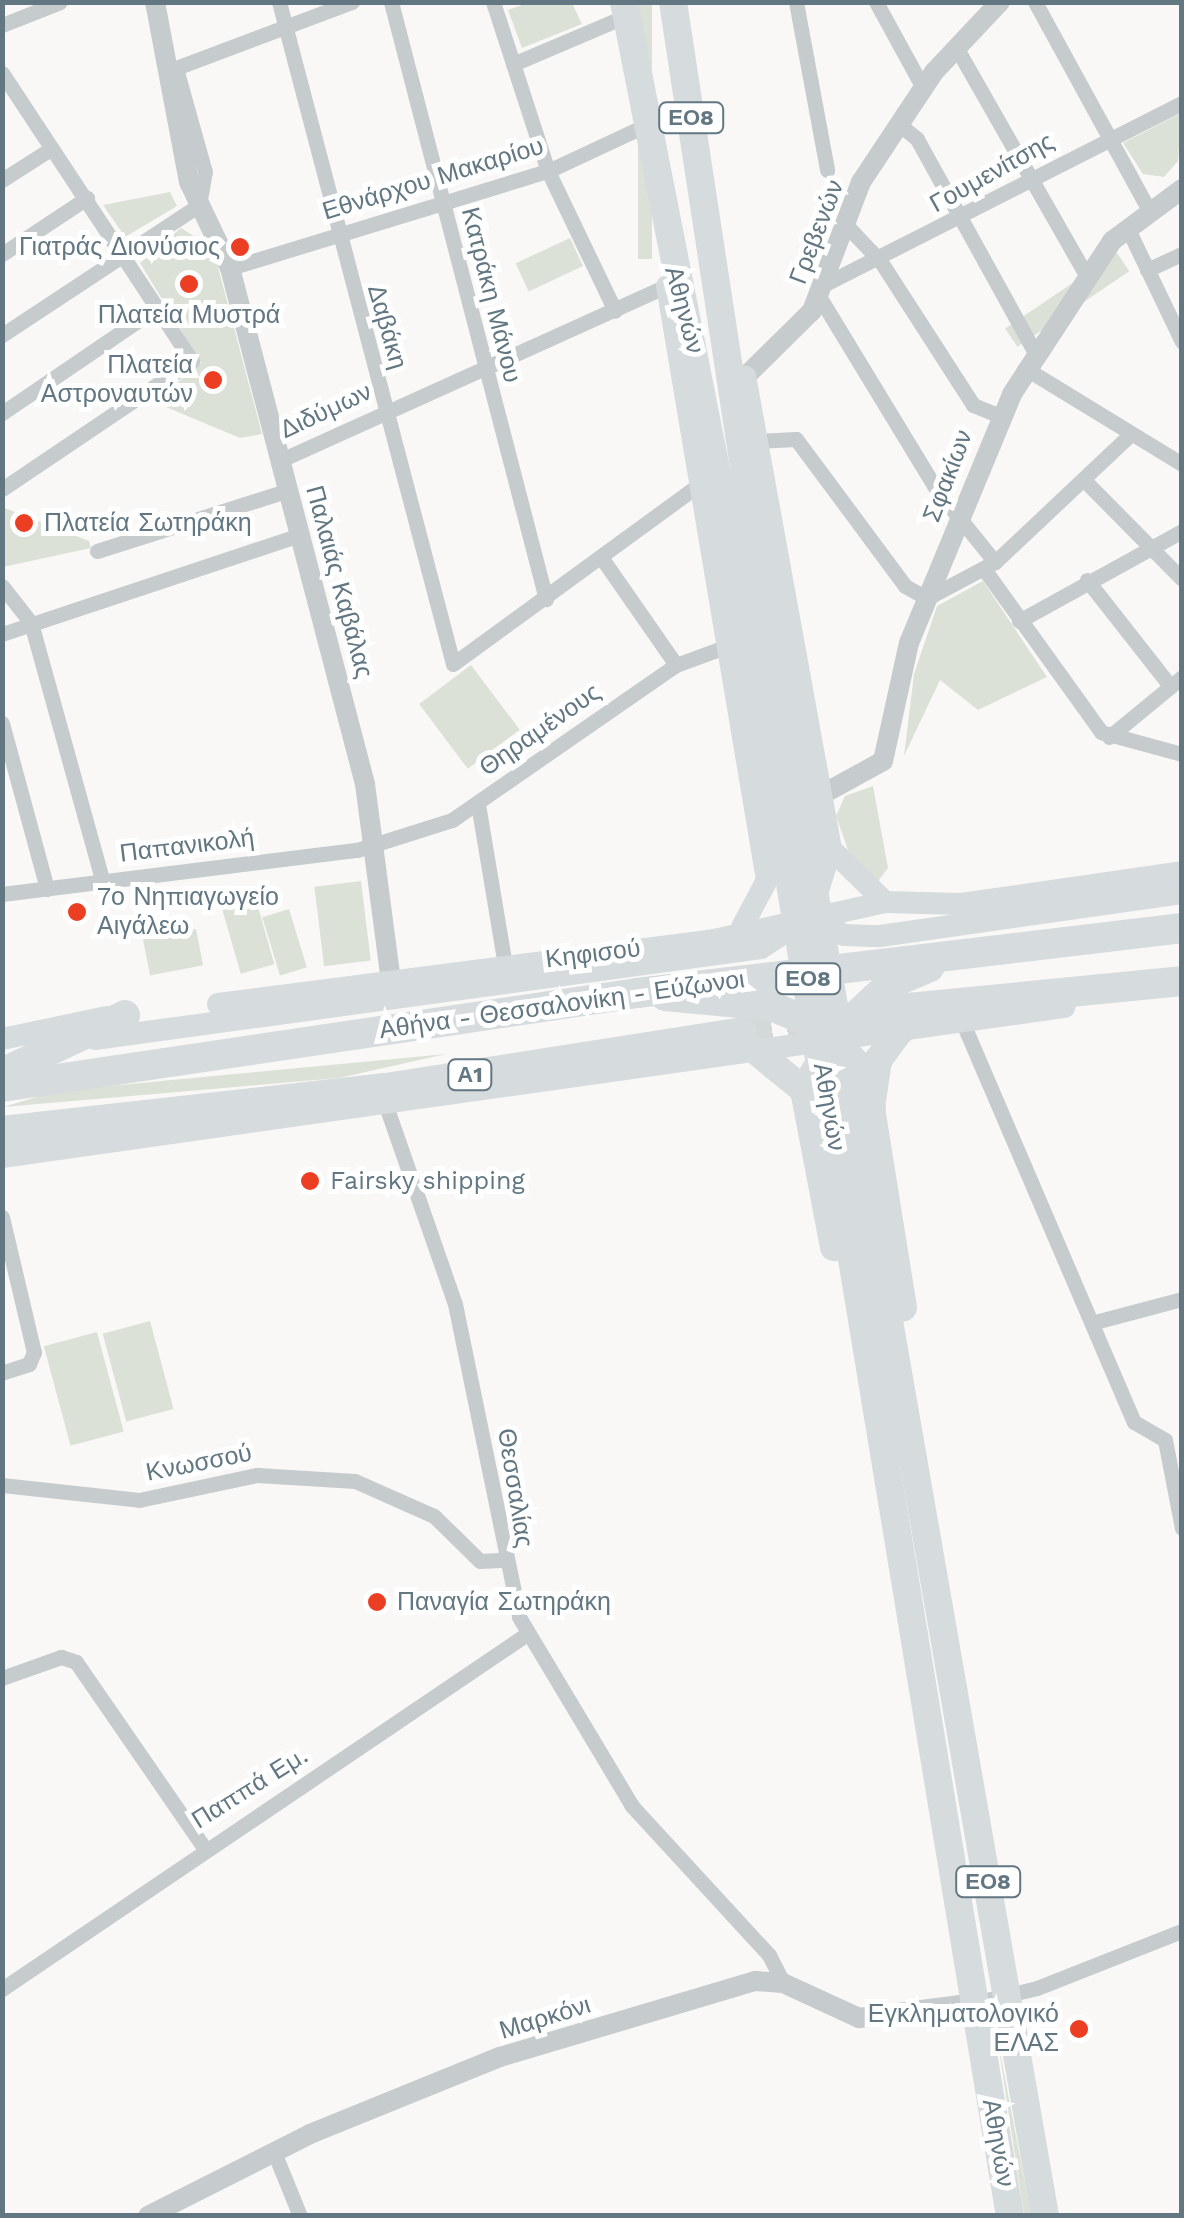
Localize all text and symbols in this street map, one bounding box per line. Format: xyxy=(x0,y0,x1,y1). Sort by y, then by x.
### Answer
road number: ΕΟ8 xyxy=(656,101,726,135)
street label: Γουμενίτσης xyxy=(925,127,1059,219)
street label: Εθνάρχου Μακαρίου xyxy=(319,131,547,227)
street label: Γρεβενών xyxy=(783,176,851,288)
street label: Κατράκη Μάνου xyxy=(455,204,527,386)
place label: Γιατράς Διονύσιος xyxy=(19,232,220,262)
marker: Γιατράς Διονύσιος xyxy=(229,236,251,258)
street label: Αθηνών xyxy=(658,263,710,357)
marker: Πλατεία Μυστρά xyxy=(178,273,200,295)
street label: Δαβάκη xyxy=(361,281,413,373)
place label: Πλατεία Μυστρά xyxy=(98,300,280,330)
place label: Πλατεία Αστροναυτών xyxy=(41,351,193,410)
marker: Πλατεία Αστροναυτών xyxy=(202,369,224,391)
street label: Διδύμων xyxy=(276,377,376,445)
street label: Σφακίων xyxy=(917,426,979,526)
street label: Παλαιάς Καβάλας xyxy=(299,483,379,681)
place label: Πλατεία Σωτηράκη xyxy=(44,508,252,538)
marker: Πλατεία Σωτηράκη xyxy=(13,512,35,534)
street label: Θηραμένους xyxy=(474,677,606,783)
street label: Παπανικολή xyxy=(118,823,256,869)
place label: 7ο Νηπιαγωγείο Αιγάλεω xyxy=(97,883,279,942)
marker: 7ο Νηπιαγωγείο Αιγάλεω xyxy=(66,901,88,923)
street label: Κηφισού xyxy=(544,933,642,975)
road number: ΕΟ8 xyxy=(773,962,843,996)
street label: Αθήνα - Θεσσαλονίκη - Εύζωνοι xyxy=(377,964,747,1046)
road number: Α1 xyxy=(445,1058,495,1092)
street label: Αθηνών xyxy=(807,1061,851,1153)
place label: Fairsky shipping xyxy=(330,1166,525,1196)
marker: Fairsky shipping xyxy=(299,1170,321,1192)
street label: Θεσσαλίας xyxy=(491,1426,539,1550)
street label: Κνωσσού xyxy=(144,1438,254,1488)
place label: Παναγία Σωτηράκη xyxy=(397,1587,611,1617)
marker: Παναγία Σωτηράκη xyxy=(366,1591,388,1613)
street label: Παππά Εμ. xyxy=(186,1741,314,1835)
road number: ΕΟ8 xyxy=(953,1865,1023,1899)
street label: Μαρκόνι xyxy=(496,1990,594,2046)
place label: Εγκληματολογικό ΕΛΑΣ xyxy=(868,2000,1059,2059)
marker: Εγκληματολογικό ΕΛΑΣ xyxy=(1068,2018,1090,2040)
street label: Αθηνών xyxy=(976,2097,1020,2189)

